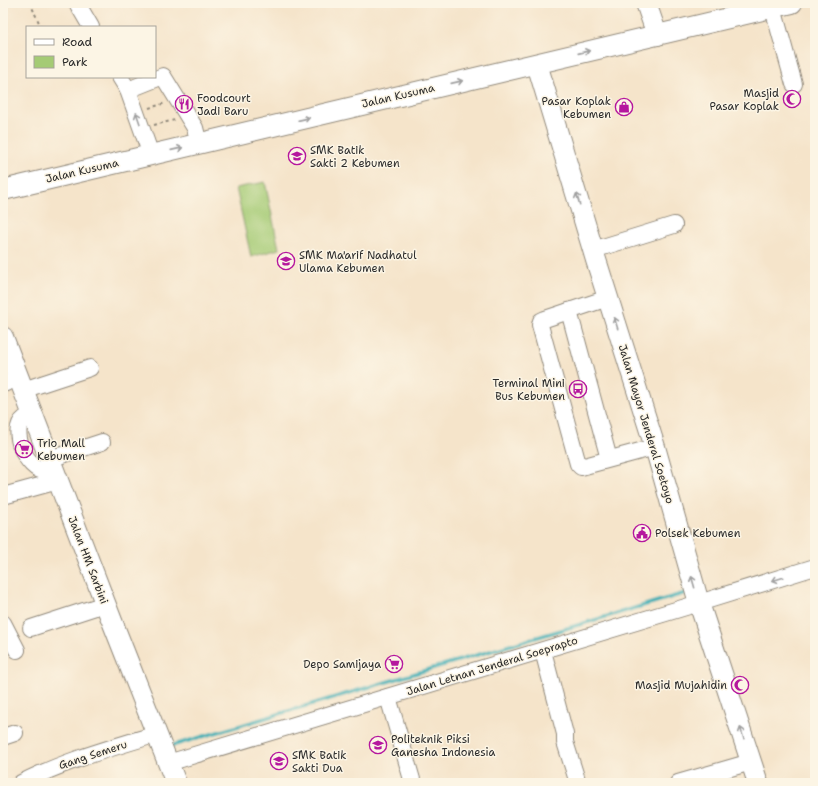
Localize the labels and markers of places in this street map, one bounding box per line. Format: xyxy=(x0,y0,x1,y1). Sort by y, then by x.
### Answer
place label: Masjid Pasar Koplak xyxy=(710,86,779,114)
mosque icon: Masjid Pasar Koplak xyxy=(782,89,802,109)
place label: Foodcourt Jadi Baru xyxy=(197,91,251,119)
restaurant icon: Foodcourt Jadi Baru xyxy=(174,94,194,114)
place label: Pasar Koplak Kebumen xyxy=(542,94,611,122)
shop icon: Pasar Koplak Kebumen xyxy=(614,97,634,117)
place label: SMK Batik Sakti 2 Kebumen xyxy=(310,143,400,171)
school or university icon: SMK Batik Sakti 2 Kebumen xyxy=(287,146,307,166)
place label: SMK Ma'arif Nadhatul Ulama Kebumen xyxy=(299,248,417,276)
school or university icon: SMK Ma'arif Nadhatul Ulama Kebumen xyxy=(276,251,296,271)
place label: Terminal Mini Bus Kebumen xyxy=(493,376,565,404)
bus stop icon: Terminal Mini Bus Kebumen xyxy=(568,379,588,399)
place label: Trio Mall Kebumen xyxy=(37,436,86,464)
supermarket icon: Trio Mall Kebumen xyxy=(14,439,34,459)
public building icon: Polsek Kebumen xyxy=(632,523,652,543)
place label: Polsek Kebumen xyxy=(655,526,741,541)
supermarket icon: Depo Samijaya xyxy=(384,654,404,674)
place label: Depo Samijaya xyxy=(303,657,381,672)
mosque icon: Masjid Mujahidin xyxy=(730,675,750,695)
place label: Masjid Mujahidin xyxy=(635,678,727,693)
place label: Politeknik Piksi Ganesha Indonesia xyxy=(391,732,495,760)
school or university icon: Politeknik Piksi Ganesha Indonesia xyxy=(368,735,388,755)
place label: SMK Batik Sakti Dua xyxy=(292,748,346,776)
school or university icon: SMK Batik Sakti Dua xyxy=(269,751,289,771)

